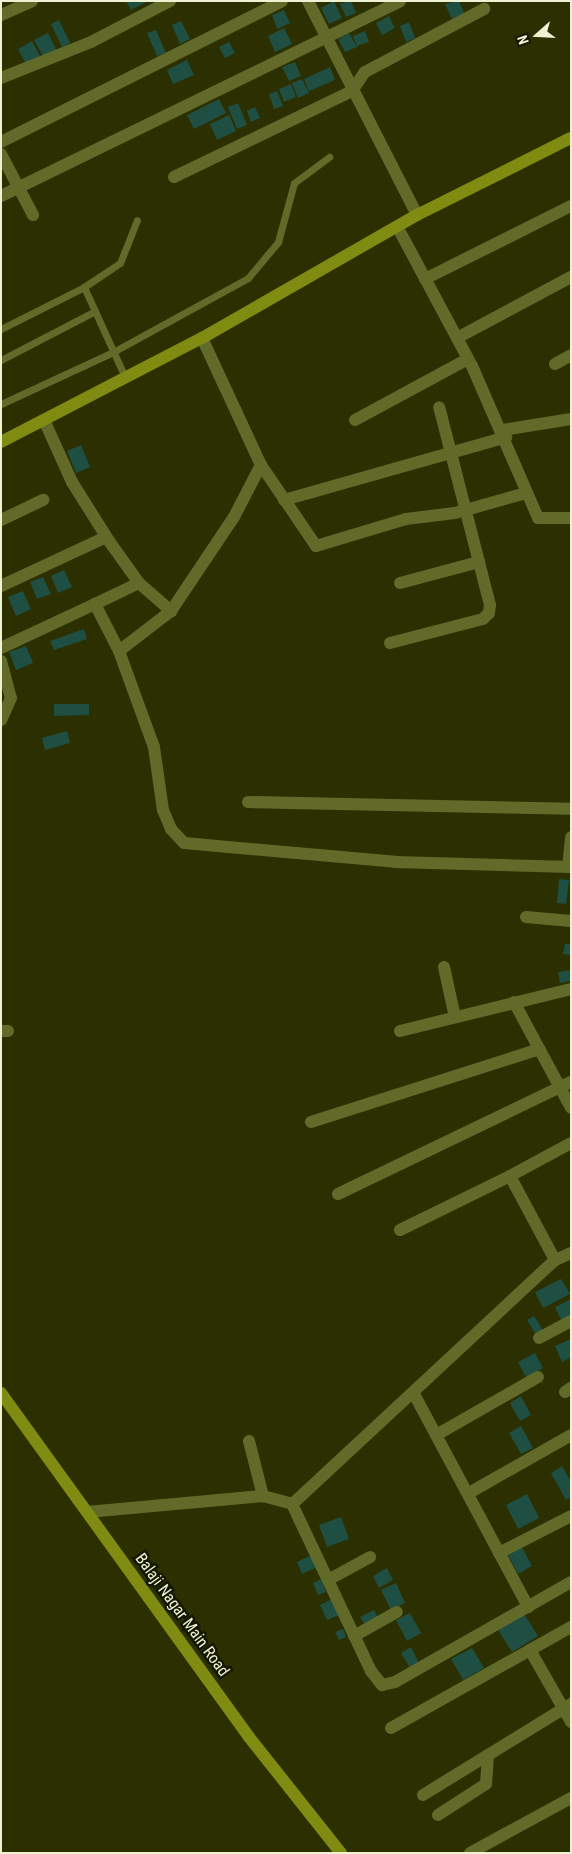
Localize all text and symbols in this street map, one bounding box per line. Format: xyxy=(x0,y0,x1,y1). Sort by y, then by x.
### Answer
north arrow xyxy=(512,10,562,60)
text: N xyxy=(514,33,532,47)
street label: Balaji Nagar Main Road xyxy=(131,1550,233,1680)

